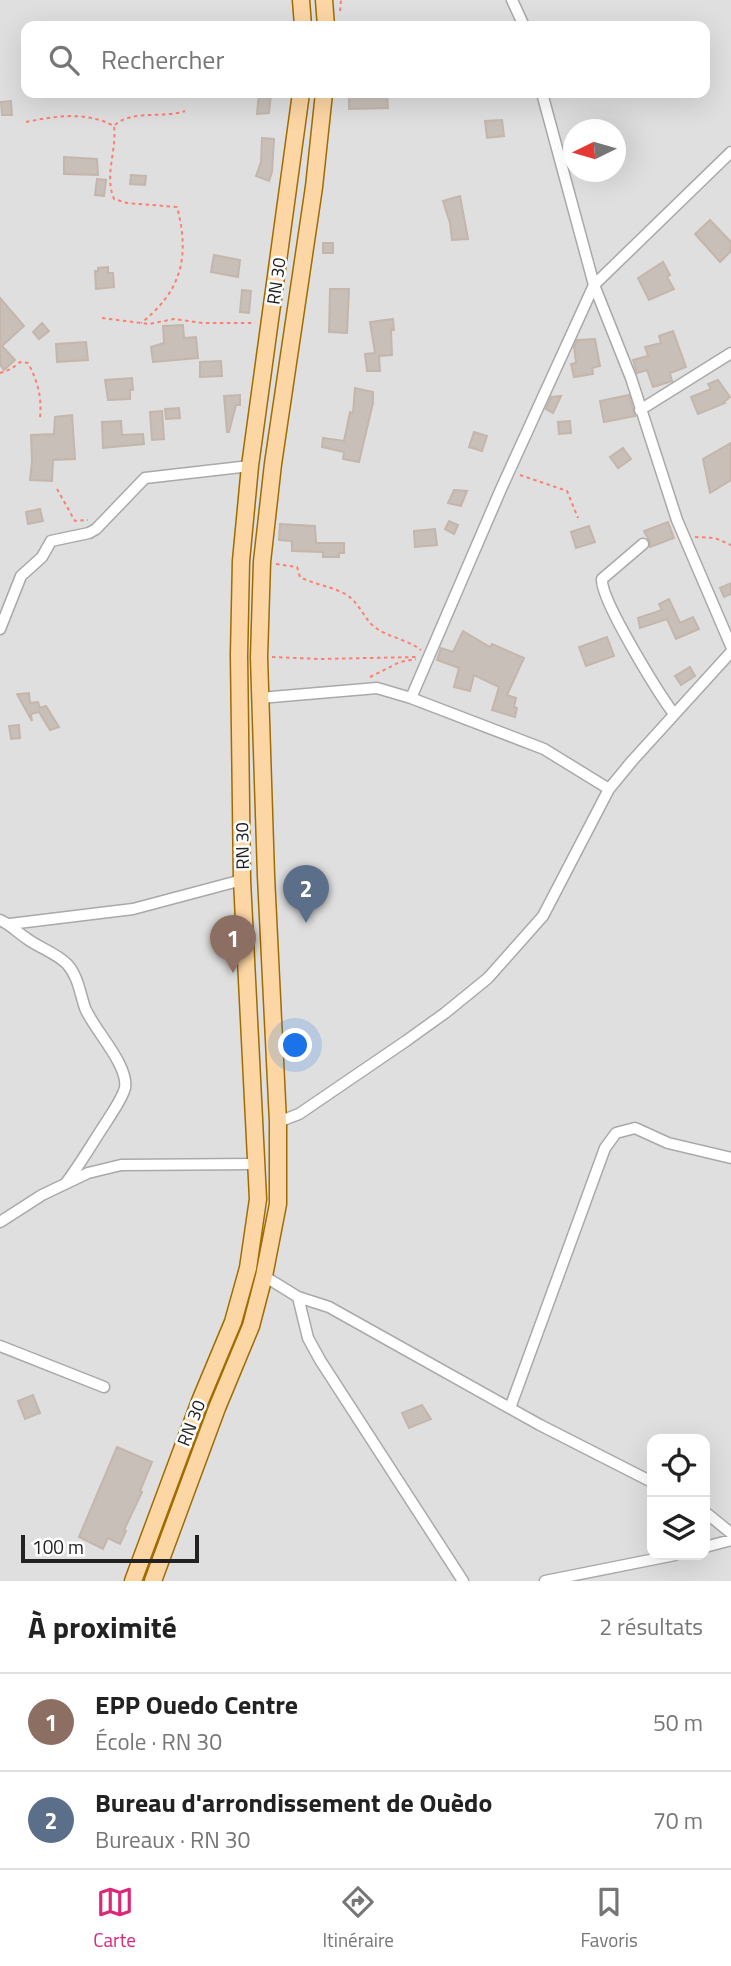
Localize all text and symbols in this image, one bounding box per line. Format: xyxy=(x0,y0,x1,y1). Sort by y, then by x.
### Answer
search box xyxy=(21,21,710,98)
text: Rechercher xyxy=(101,40,225,79)
icon: search xyxy=(45,41,83,79)
north arrow xyxy=(563,119,626,182)
street label: RN 30 xyxy=(259,256,293,306)
street label: RN 30 xyxy=(228,822,256,870)
pin: 2 xyxy=(283,865,329,923)
pin: 1 xyxy=(210,915,256,973)
your location xyxy=(278,1028,312,1062)
street label: RN 30 xyxy=(170,1396,212,1450)
map controls xyxy=(647,1434,710,1560)
button: locate xyxy=(647,1434,710,1497)
button: layers xyxy=(647,1497,710,1560)
scale bar xyxy=(21,1532,200,1564)
text: 100 m xyxy=(32,1532,84,1561)
text: À proximité xyxy=(28,1604,177,1650)
text: 2 résultats xyxy=(599,1609,703,1644)
text: EPP Ouedo Centre xyxy=(95,1685,298,1724)
text: 1 xyxy=(45,1705,57,1740)
text: 50 m xyxy=(653,1705,703,1740)
text: École · RN 30 xyxy=(95,1724,222,1759)
text: Bureau d'arrondissement de Ouèdo xyxy=(95,1783,492,1822)
text: 2 xyxy=(45,1803,57,1838)
text: 70 m xyxy=(653,1803,703,1838)
text: Bureaux · RN 30 xyxy=(95,1822,251,1857)
tab: Carte xyxy=(93,1883,136,1954)
tab: Itinéraire xyxy=(322,1883,394,1954)
tab: Favoris xyxy=(580,1883,638,1954)

